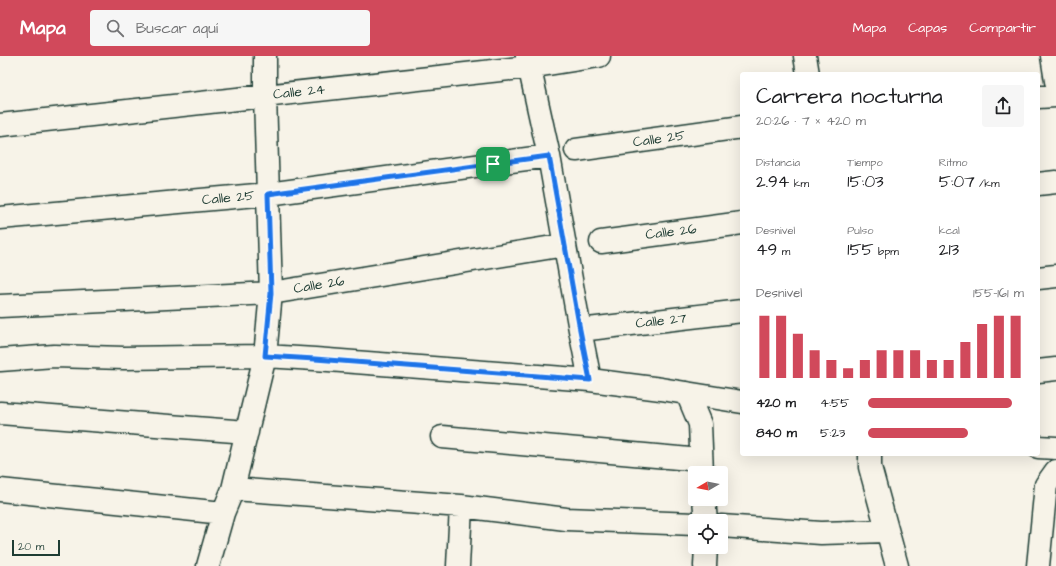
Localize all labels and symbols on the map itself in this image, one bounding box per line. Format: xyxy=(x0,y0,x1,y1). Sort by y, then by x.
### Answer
street label: Calle 24 xyxy=(272,79,326,105)
street label: Calle 25 xyxy=(632,125,686,153)
pin xyxy=(476,147,510,181)
street label: Calle 25 xyxy=(201,186,255,210)
street label: Calle 26 xyxy=(644,219,698,245)
street label: Calle 26 xyxy=(292,271,346,299)
street label: Calle 27 xyxy=(634,308,688,334)
north arrow xyxy=(688,466,728,506)
scale bar xyxy=(12,538,60,557)

